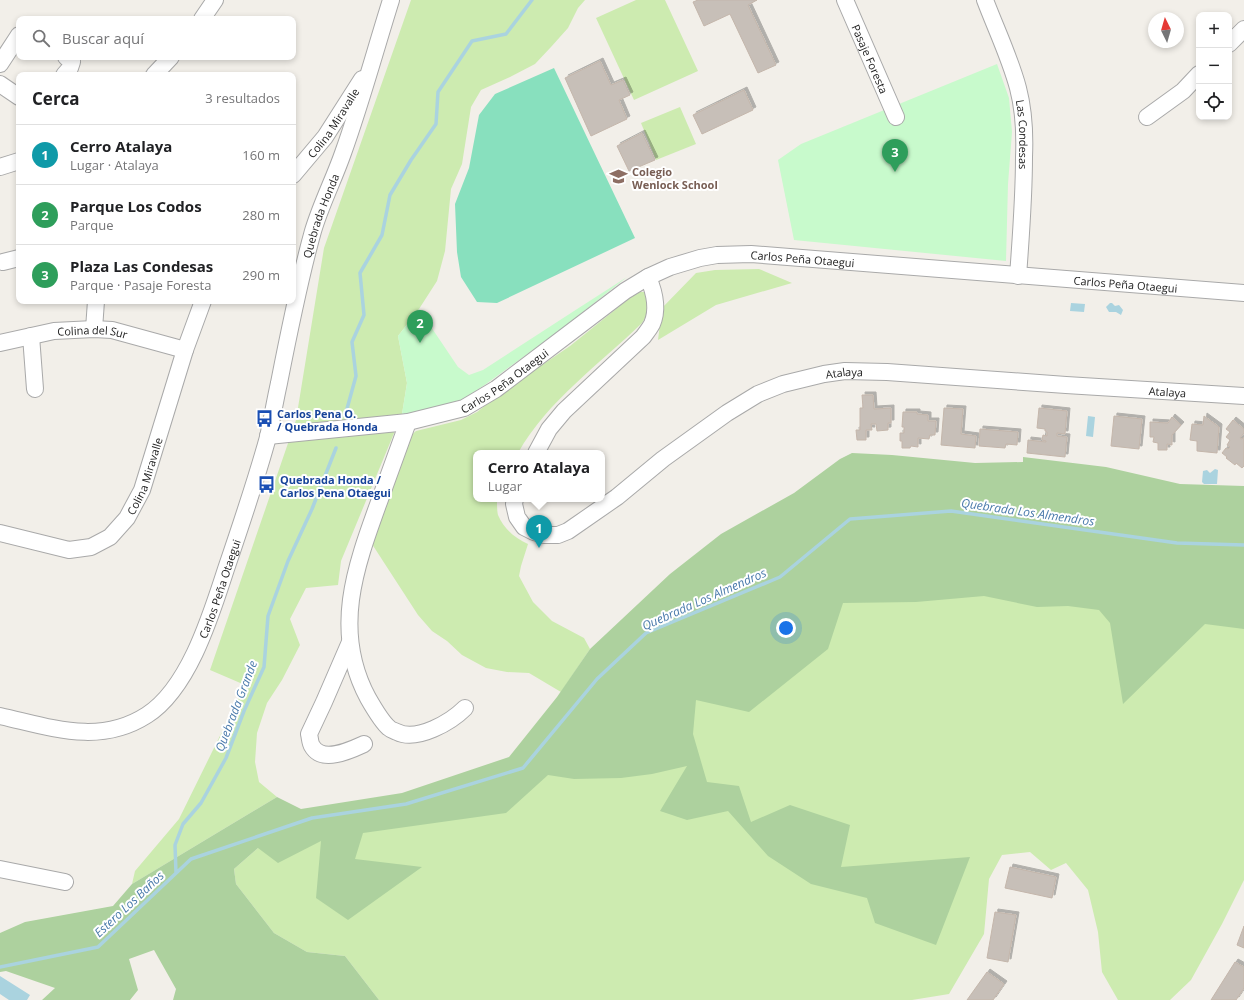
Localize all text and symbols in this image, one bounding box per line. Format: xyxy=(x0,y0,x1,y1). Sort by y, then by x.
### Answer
north arrow xyxy=(1148,12,1184,48)
map controls xyxy=(1196,12,1232,120)
button: + xyxy=(1196,12,1232,48)
search box xyxy=(16,16,296,60)
street label: Pasaje Foresta xyxy=(849,22,892,96)
icon: search xyxy=(30,27,52,49)
text: Buscar aquí xyxy=(62,28,144,48)
button: − xyxy=(1196,48,1232,84)
button: locate xyxy=(1196,84,1232,120)
street label: Colina Miravalle xyxy=(304,85,362,161)
text: Cerca xyxy=(32,87,80,110)
text: 3 resultados xyxy=(205,89,280,107)
street label: Las Condesas xyxy=(1013,98,1032,169)
text: Cerro Atalaya xyxy=(70,136,172,156)
pin: 3 xyxy=(882,139,908,172)
text: 1 xyxy=(41,146,49,164)
text: 160 m xyxy=(242,146,280,164)
text: Lugar · Atalaya xyxy=(70,156,159,174)
place label: Colegio Wenlock School xyxy=(632,164,718,192)
school or university icon: Colegio Wenlock School xyxy=(609,167,629,187)
street label: Quebrada Honda xyxy=(299,171,342,260)
text: Parque Los Codos xyxy=(70,196,202,216)
text: 2 xyxy=(41,206,49,224)
text: 280 m xyxy=(242,206,280,224)
text: Parque xyxy=(70,216,114,234)
street label: Carlos Peña Otaegui xyxy=(750,246,855,270)
text: Plaza Las Condesas xyxy=(70,256,213,276)
text: 3 xyxy=(41,266,49,284)
text: 290 m xyxy=(242,266,280,284)
street label: Carlos Peña Otaegui xyxy=(1073,272,1178,295)
text: Parque · Pasaje Foresta xyxy=(70,276,211,294)
pin: 2 xyxy=(407,310,433,343)
street label: Colina del Sur xyxy=(57,321,130,342)
street label: Carlos Peña Otaegui xyxy=(457,345,551,416)
street label: Atalaya xyxy=(824,364,863,381)
street label: Atalaya xyxy=(1148,383,1187,400)
place label: Carlos Pena O. / Quebrada Honda xyxy=(277,406,378,434)
bus stop icon: Carlos Pena O. / Quebrada Honda xyxy=(254,409,274,429)
street label: Colina Miravalle xyxy=(123,435,165,517)
popup xyxy=(473,450,605,502)
text: Cerro Atalaya xyxy=(488,457,590,477)
place label: Quebrada Honda / Carlos Pena Otaegui xyxy=(280,472,391,500)
bus stop icon: Quebrada Honda / Carlos Pena Otaegui xyxy=(257,475,277,495)
text: Lugar xyxy=(488,477,522,495)
water label: Quebrada Los Almendros xyxy=(960,494,1096,530)
pin: 1 xyxy=(526,515,552,548)
street label: Carlos Peña Otaegui xyxy=(195,537,243,640)
water label: Quebrada Los Almendros xyxy=(639,564,769,634)
your location xyxy=(776,618,796,638)
water label: Quebrada Grande xyxy=(211,658,261,754)
water label: Estero Los Baños xyxy=(90,867,168,941)

